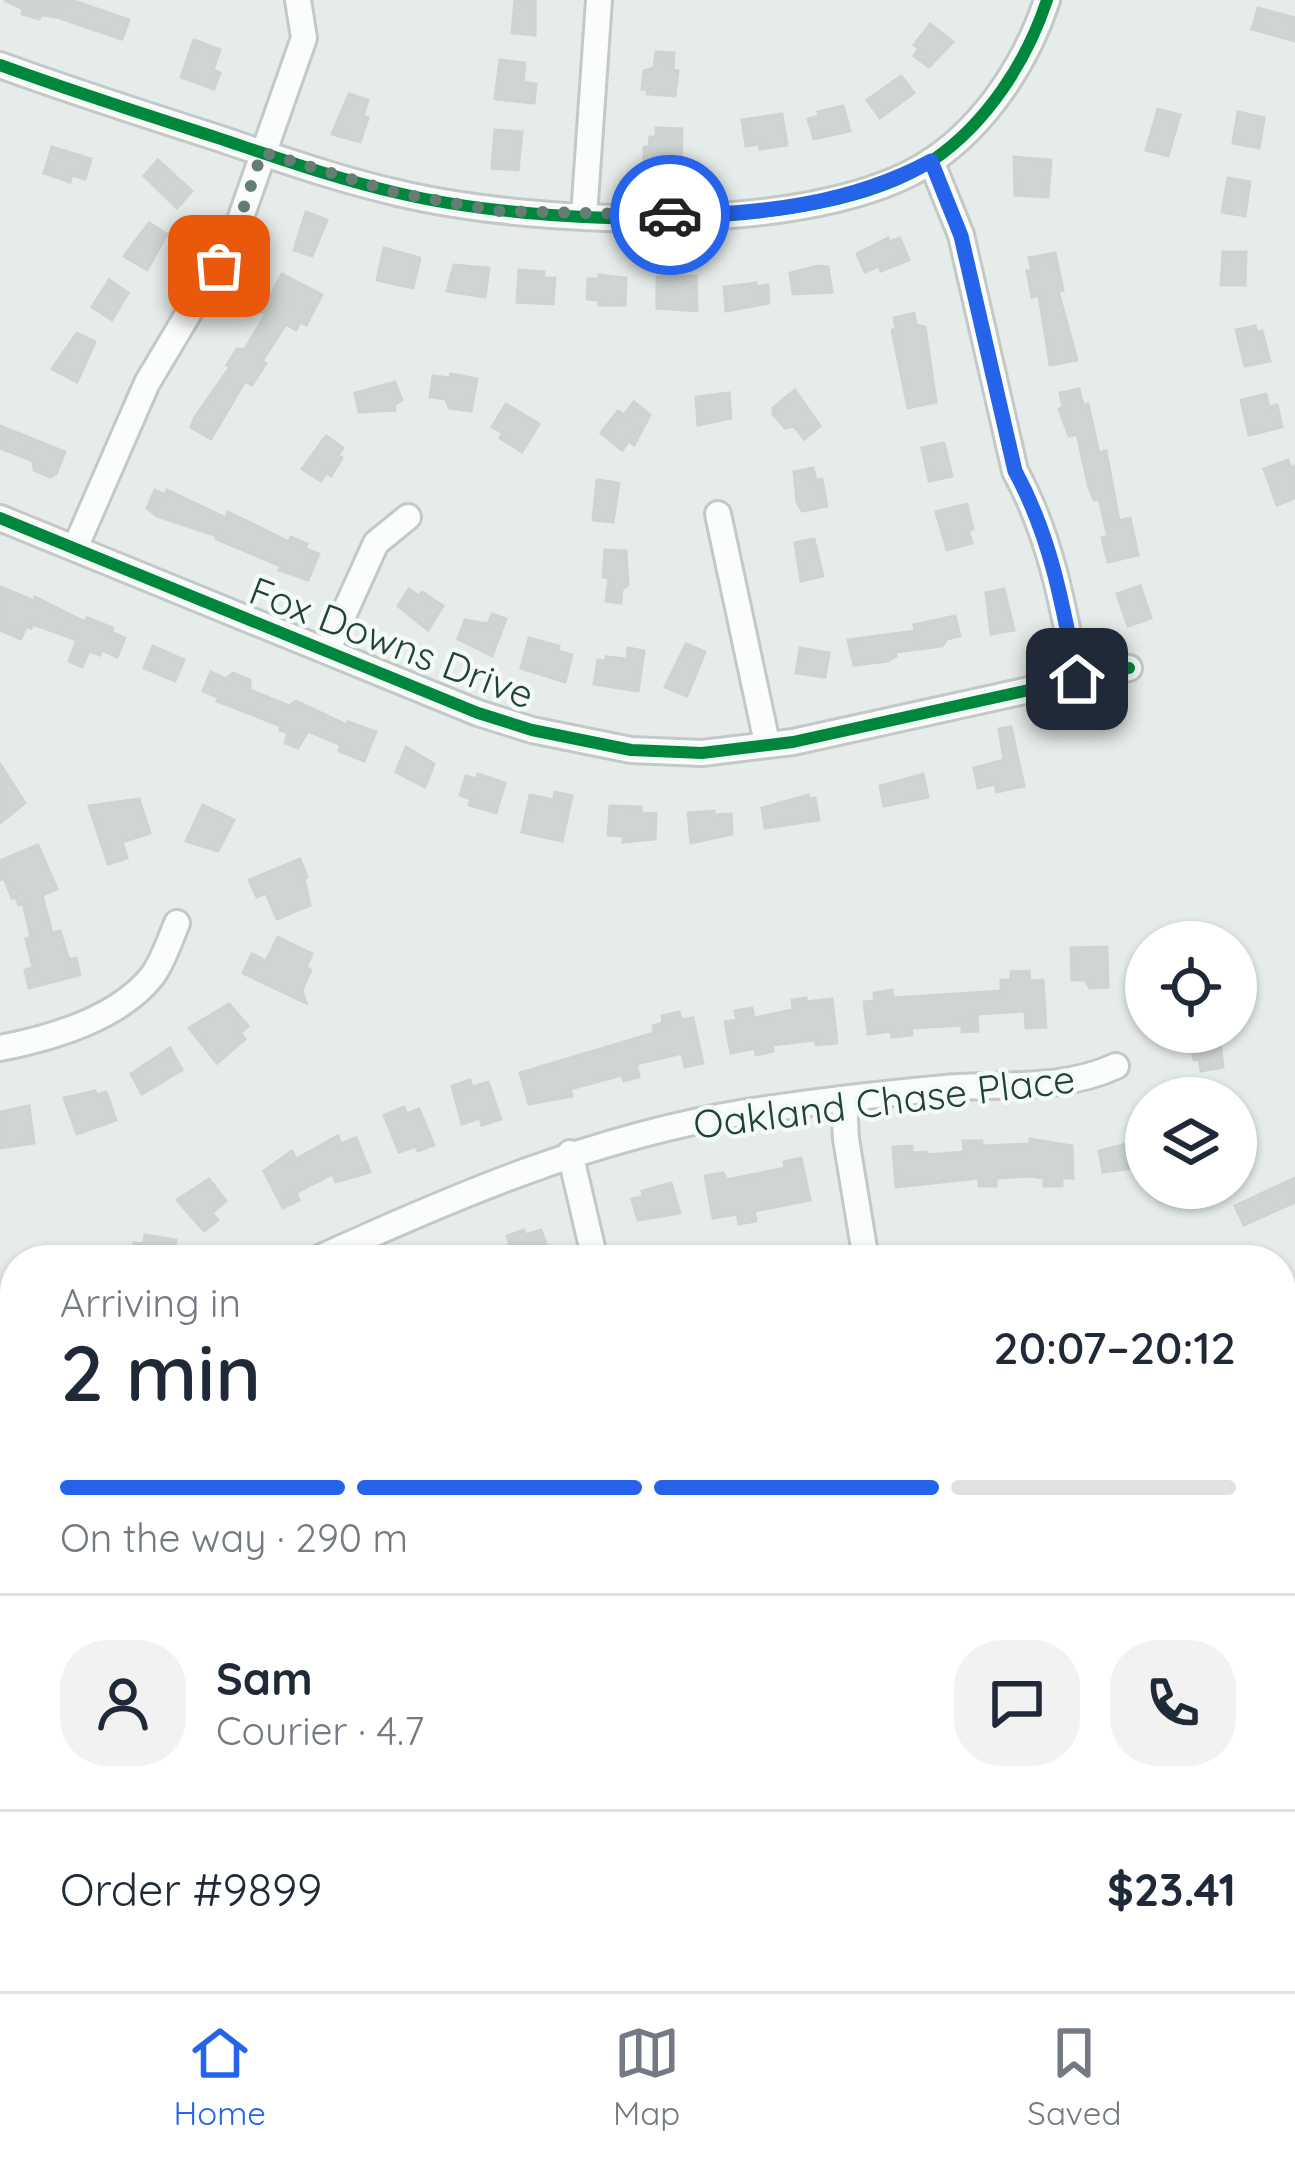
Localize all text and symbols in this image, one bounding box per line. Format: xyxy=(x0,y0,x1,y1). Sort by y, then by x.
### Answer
courier xyxy=(610,155,730,275)
icon: car xyxy=(637,182,703,248)
pin xyxy=(168,215,270,317)
icon: bag xyxy=(186,233,252,299)
street label: Fox Downs Drive xyxy=(243,565,541,719)
pin xyxy=(1026,628,1128,730)
icon: home xyxy=(1044,646,1110,712)
map controls xyxy=(1125,921,1257,1209)
button: locate xyxy=(1125,921,1257,1053)
street label: Oakland Chase Place xyxy=(690,1053,1078,1149)
button: layers xyxy=(1125,1077,1257,1209)
text: Arriving in xyxy=(60,1278,241,1327)
text: 20:07–20:12 xyxy=(993,1319,1236,1375)
text: 2 min xyxy=(60,1323,261,1421)
text: On the way · 290 m xyxy=(60,1513,408,1562)
button: person xyxy=(60,1640,186,1766)
button: chat xyxy=(954,1640,1080,1766)
button: phone xyxy=(1110,1640,1236,1766)
text: Sam xyxy=(216,1650,313,1706)
text: Courier · 4.7 xyxy=(216,1706,424,1755)
text: Order #9899 xyxy=(60,1861,322,1917)
text: $23.41 xyxy=(1107,1861,1236,1917)
tab: Home xyxy=(174,2020,266,2133)
tab: Map xyxy=(613,2020,680,2133)
tab: Saved xyxy=(1027,2020,1121,2133)

